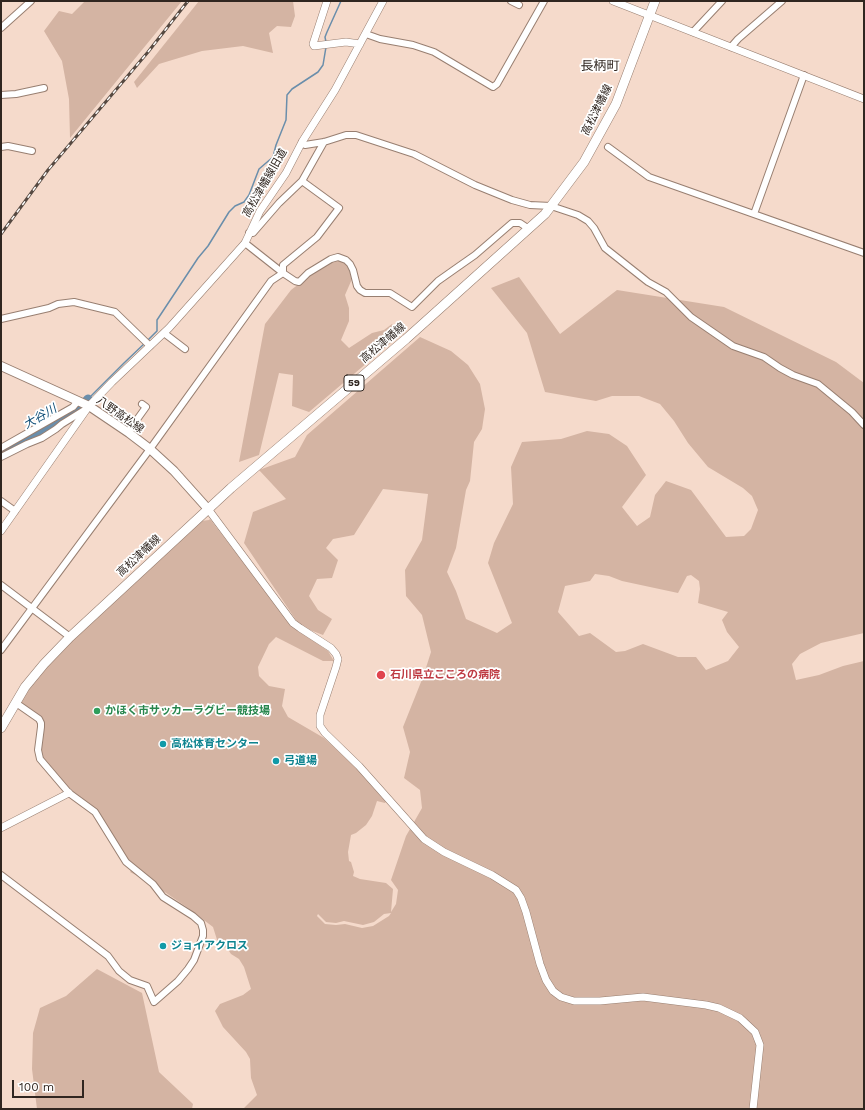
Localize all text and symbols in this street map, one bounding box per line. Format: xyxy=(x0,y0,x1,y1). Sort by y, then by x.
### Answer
district label: 長柄町 xyxy=(581,58,619,74)
street label: 高松津幡線 xyxy=(579,82,615,138)
street label: 高松津幡線旧道 xyxy=(240,146,290,220)
street label: 高松津幡線 xyxy=(358,320,408,366)
road number: 59 xyxy=(344,375,364,391)
street label: 八野高松線 xyxy=(94,394,146,436)
water label: 大谷川 xyxy=(21,402,59,432)
street label: 高松津幡線 xyxy=(114,532,164,580)
place label: 石川県立こころの病院 xyxy=(390,668,500,682)
marker: 石川県立こころの病院 xyxy=(375,669,387,681)
place label: かほく市サッカーラグビー競技場 xyxy=(105,704,270,718)
marker: かほく市サッカーラグビー競技場 xyxy=(92,706,102,716)
place label: 高松体育センター xyxy=(171,737,259,751)
marker: 高松体育センター xyxy=(158,739,168,749)
place label: 弓道場 xyxy=(284,754,317,768)
marker: 弓道場 xyxy=(271,756,281,766)
place label: ジョイアクロス xyxy=(171,939,248,953)
marker: ジョイアクロス xyxy=(158,941,168,951)
scale bar xyxy=(14,1072,86,1098)
text: 100 m xyxy=(19,1080,54,1094)

